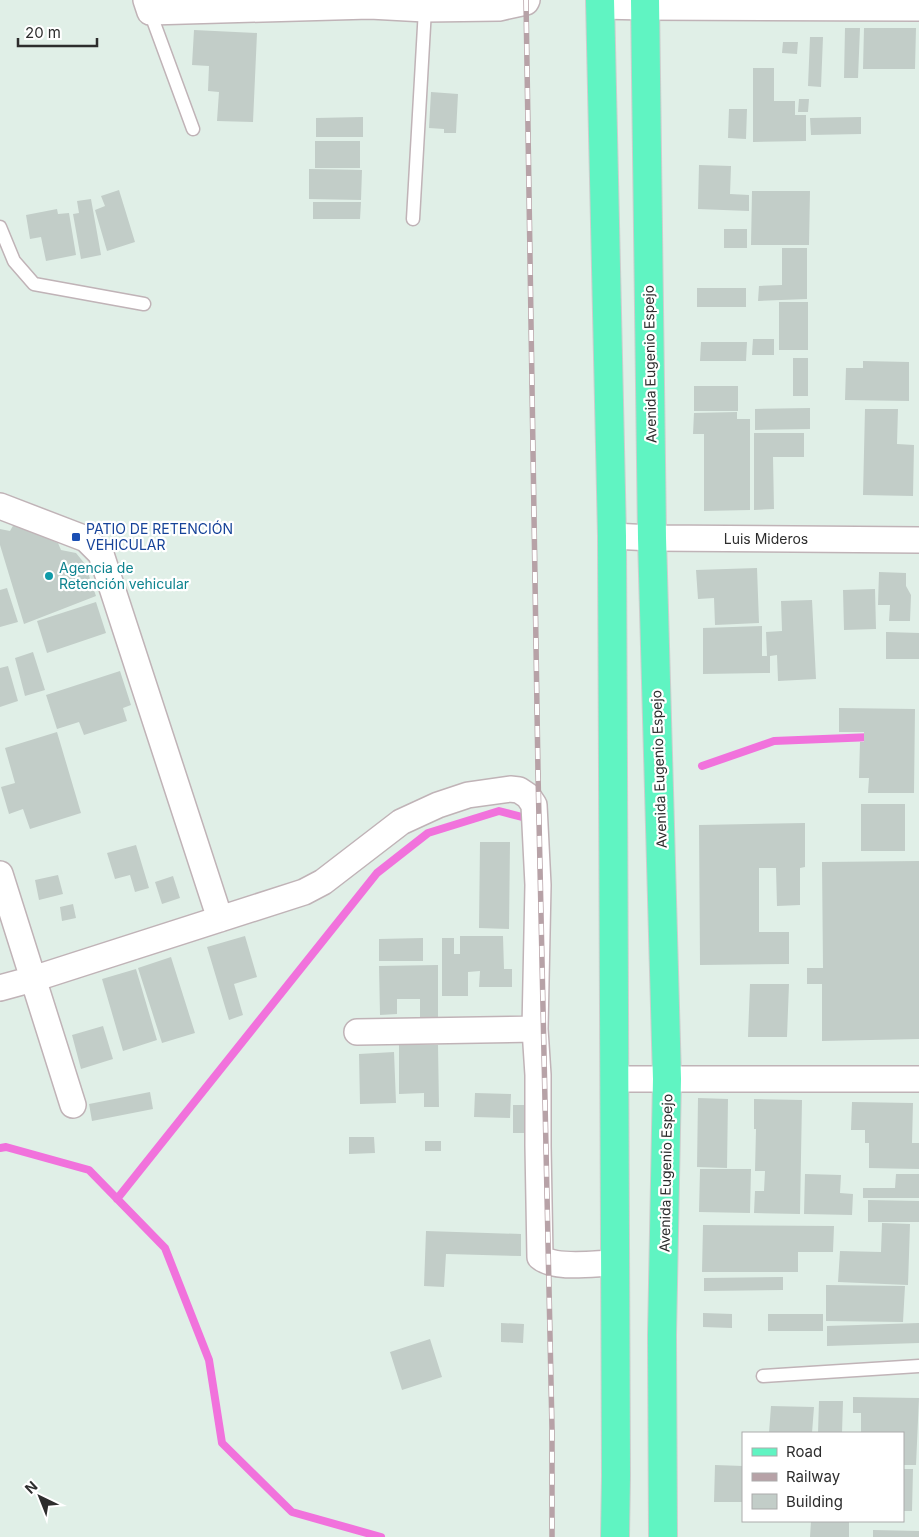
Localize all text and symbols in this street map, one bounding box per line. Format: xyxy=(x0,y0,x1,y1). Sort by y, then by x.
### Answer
scale bar xyxy=(18,15,96,47)
text: 20 m xyxy=(25,23,61,42)
street label: Avenida Eugenio Espejo xyxy=(640,285,659,443)
place label: PATIO DE RETENCIÓN VEHICULAR xyxy=(86,520,233,553)
street label: Luis Mideros xyxy=(724,530,808,547)
marker: PATIO DE RETENCIÓN VEHICULAR xyxy=(70,531,82,543)
place label: Agencia de Retención vehicular xyxy=(59,559,189,592)
marker: Agencia de Retención vehicular xyxy=(43,570,55,582)
street label: Avenida Eugenio Espejo xyxy=(647,690,670,848)
street label: Avenida Eugenio Espejo xyxy=(656,1094,675,1252)
legend xyxy=(742,1432,904,1522)
text: Road xyxy=(786,1442,822,1461)
text: Railway xyxy=(786,1467,841,1486)
north arrow xyxy=(15,1472,65,1522)
text: N xyxy=(21,1477,40,1497)
text: Building xyxy=(786,1492,843,1511)

